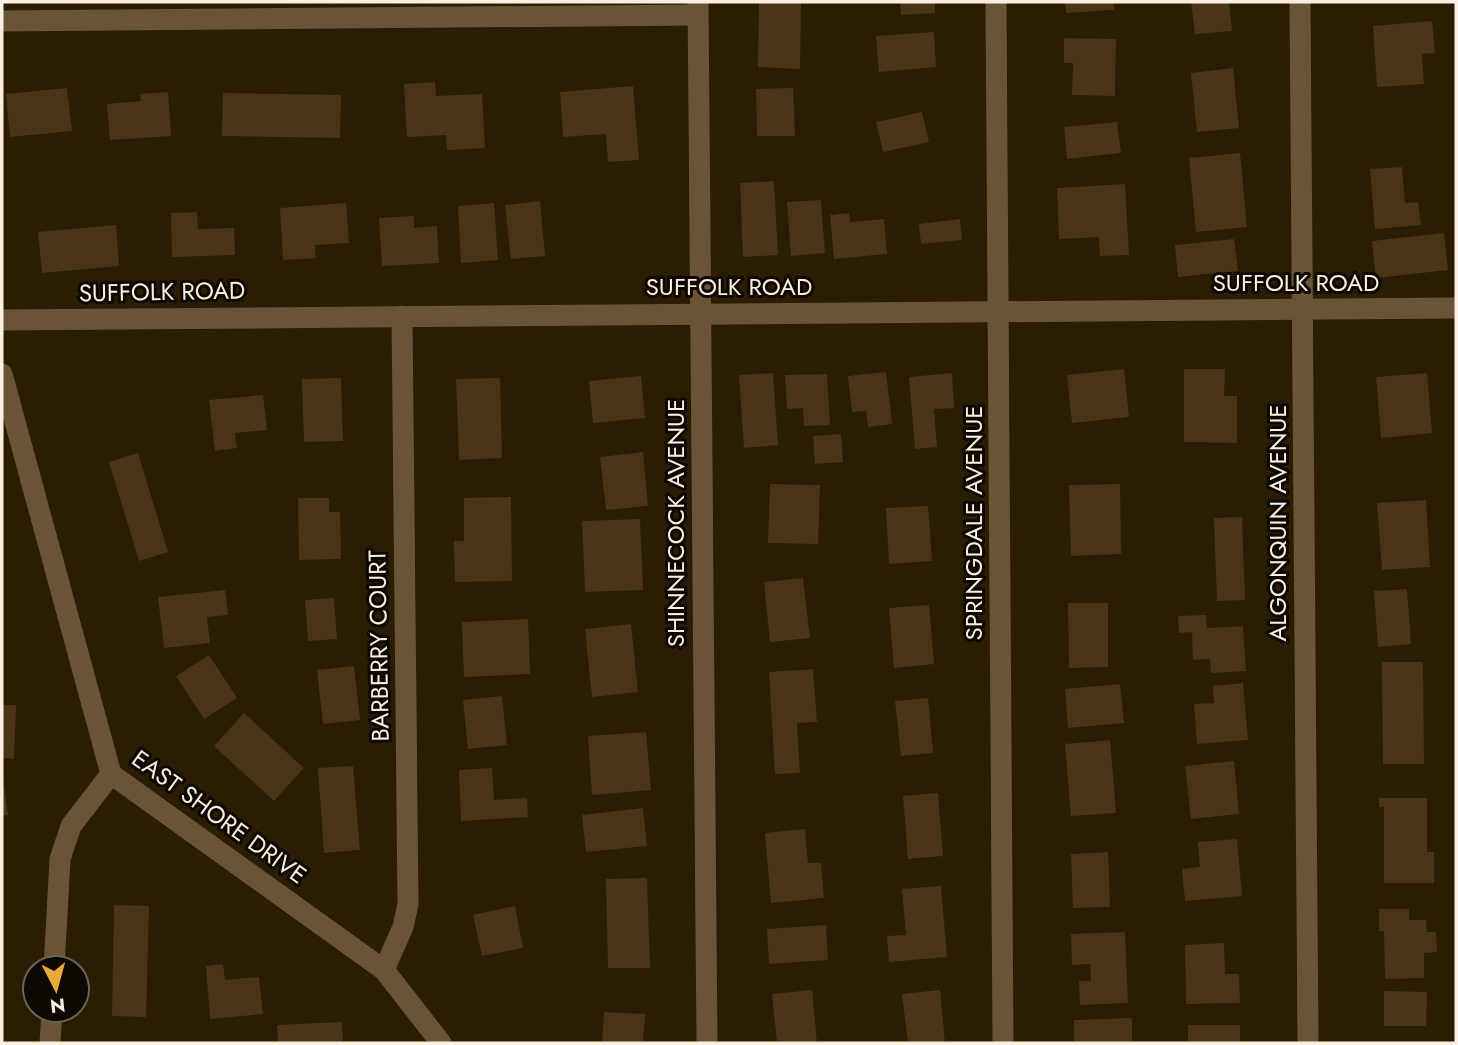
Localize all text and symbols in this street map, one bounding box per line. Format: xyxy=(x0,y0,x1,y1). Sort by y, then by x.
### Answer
street label: SUFFOLK ROAD xyxy=(1213,265,1379,300)
street label: SUFFOLK ROAD xyxy=(646,269,812,304)
street label: SUFFOLK ROAD xyxy=(78,273,246,310)
street label: SHINNECOCK AVENUE xyxy=(658,399,693,647)
street label: ALGONQUIN AVENUE xyxy=(1260,404,1295,642)
street label: SPRINGDALE AVENUE xyxy=(956,406,991,640)
street label: BARBERRY COURT xyxy=(359,550,398,742)
street label: EAST SHORE DRIVE xyxy=(125,741,314,892)
north arrow xyxy=(21,954,91,1024)
text: N xyxy=(49,991,67,1020)

